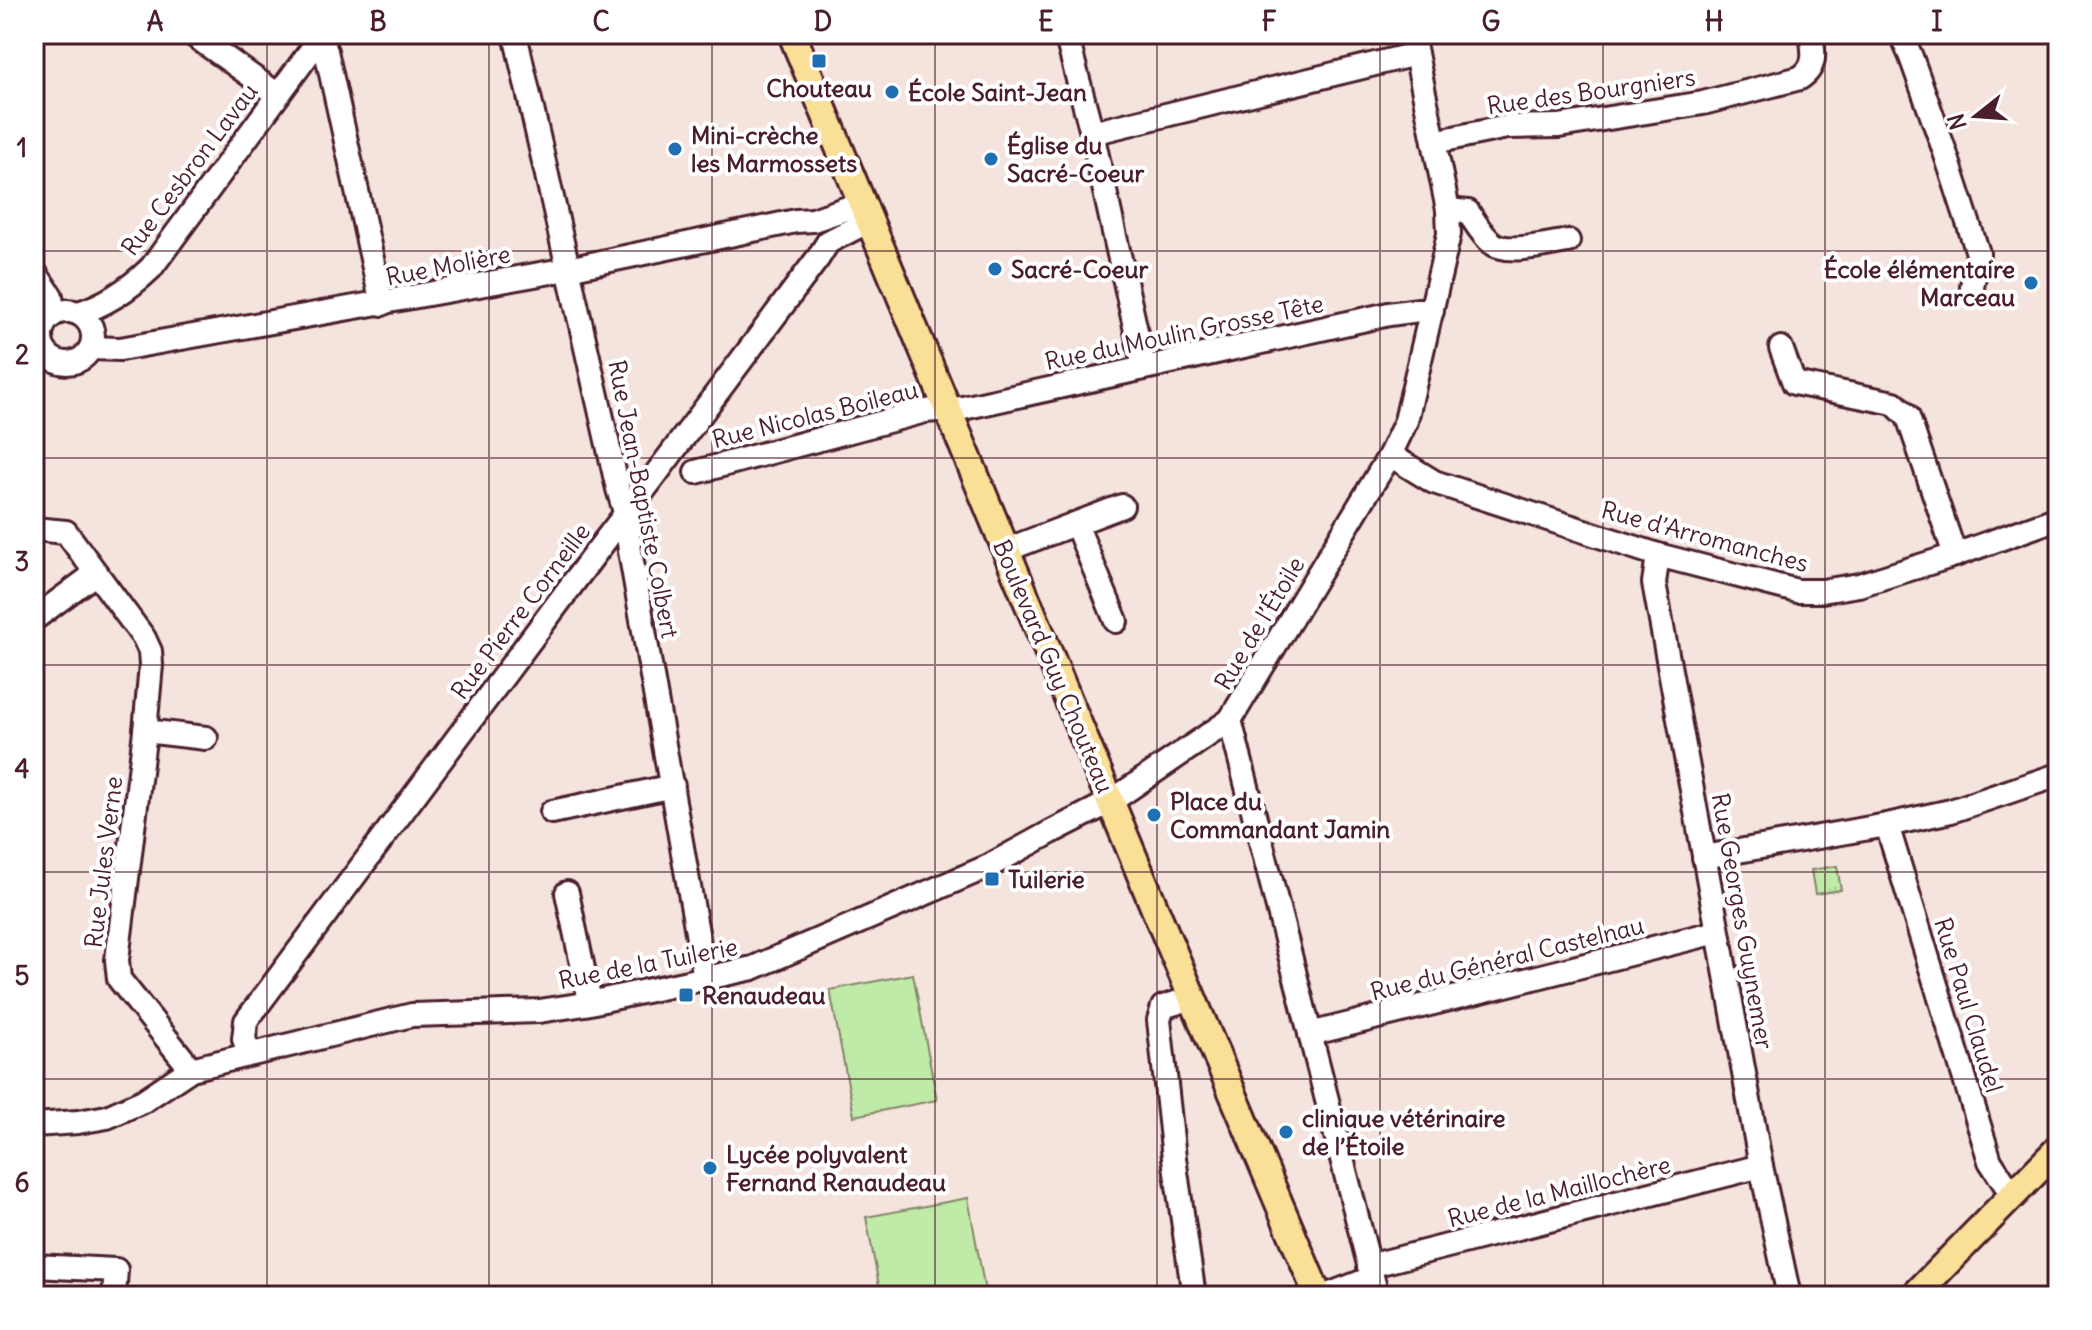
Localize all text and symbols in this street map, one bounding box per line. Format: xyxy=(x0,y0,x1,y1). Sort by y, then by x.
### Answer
text: A xyxy=(147,5,164,38)
text: B xyxy=(369,5,387,38)
text: C xyxy=(592,5,610,38)
text: D xyxy=(814,5,832,38)
text: E xyxy=(1038,5,1054,38)
text: F xyxy=(1262,5,1277,38)
text: G xyxy=(1482,5,1501,38)
text: H xyxy=(1705,5,1723,38)
text: I xyxy=(1931,5,1943,38)
marker: Chouteau xyxy=(810,52,828,70)
street label: Rue des Bourgniers xyxy=(1485,62,1697,120)
place label: Chouteau xyxy=(766,73,872,103)
north arrow xyxy=(1936,76,2016,156)
street label: Rue Cesbron Lavau xyxy=(114,77,264,261)
place label: École Saint-Jean xyxy=(908,77,1087,107)
marker: École Saint-Jean xyxy=(883,83,901,101)
text: N xyxy=(1941,110,1972,133)
place label: Mini-crèche les Marmossets xyxy=(691,120,857,178)
place label: Église du Sacré-Coeur xyxy=(1007,130,1144,188)
text: 1 xyxy=(17,131,27,164)
marker: Mini-crèche les Marmossets xyxy=(666,140,684,158)
marker: Église du Sacré-Coeur xyxy=(982,150,1000,168)
street label: Rue Molière xyxy=(383,238,513,292)
place label: Sacré-Coeur xyxy=(1011,254,1148,284)
place label: École élémentaire Marceau xyxy=(1824,254,2015,312)
marker: Sacré-Coeur xyxy=(986,260,1004,278)
marker: École élémentaire Marceau xyxy=(2022,274,2040,292)
street label: Rue du Moulin Grosse Tête xyxy=(1042,288,1326,376)
text: 2 xyxy=(15,338,29,371)
street label: Rue Jean-Baptiste Colbert xyxy=(602,357,686,641)
street label: Rue Nicolas Boileau xyxy=(709,374,921,454)
street label: Rue d’Arromanches xyxy=(1598,494,1812,578)
street label: Rue Pierre Corneille xyxy=(444,517,596,705)
street label: Boulevard Guy Chouteau xyxy=(987,535,1121,797)
text: 3 xyxy=(15,545,29,578)
street label: Rue de l’Étoile xyxy=(1208,551,1310,695)
text: 4 xyxy=(14,752,30,785)
street label: Rue Jules Verne xyxy=(78,775,128,949)
place label: Place du Commandant Jamin xyxy=(1170,786,1390,844)
street label: Rue Georges Guynemer xyxy=(1706,791,1780,1052)
marker: Place du Commandant Jamin xyxy=(1145,806,1163,824)
place label: Tuilerie xyxy=(1008,864,1085,894)
marker: Tuilerie xyxy=(983,870,1001,888)
street label: Rue du Général Castelnau xyxy=(1367,909,1647,1007)
street label: Rue Paul Claudel xyxy=(1928,914,2010,1096)
street label: Rue de la Tuilerie xyxy=(556,931,740,995)
text: 5 xyxy=(15,959,30,992)
place label: Renaudeau xyxy=(702,980,826,1010)
marker: Renaudeau xyxy=(677,986,695,1004)
place label: clinique vétérinaire de l’Étoile xyxy=(1302,1103,1506,1161)
marker: clinique vétérinaire de l’Étoile xyxy=(1277,1123,1295,1141)
place label: Lycée polyvalent Fernand Renaudeau xyxy=(726,1139,946,1197)
street label: Rue de la Maillochère xyxy=(1444,1149,1674,1233)
marker: Lycée polyvalent Fernand Renaudeau xyxy=(701,1159,719,1177)
text: 6 xyxy=(14,1166,30,1199)

